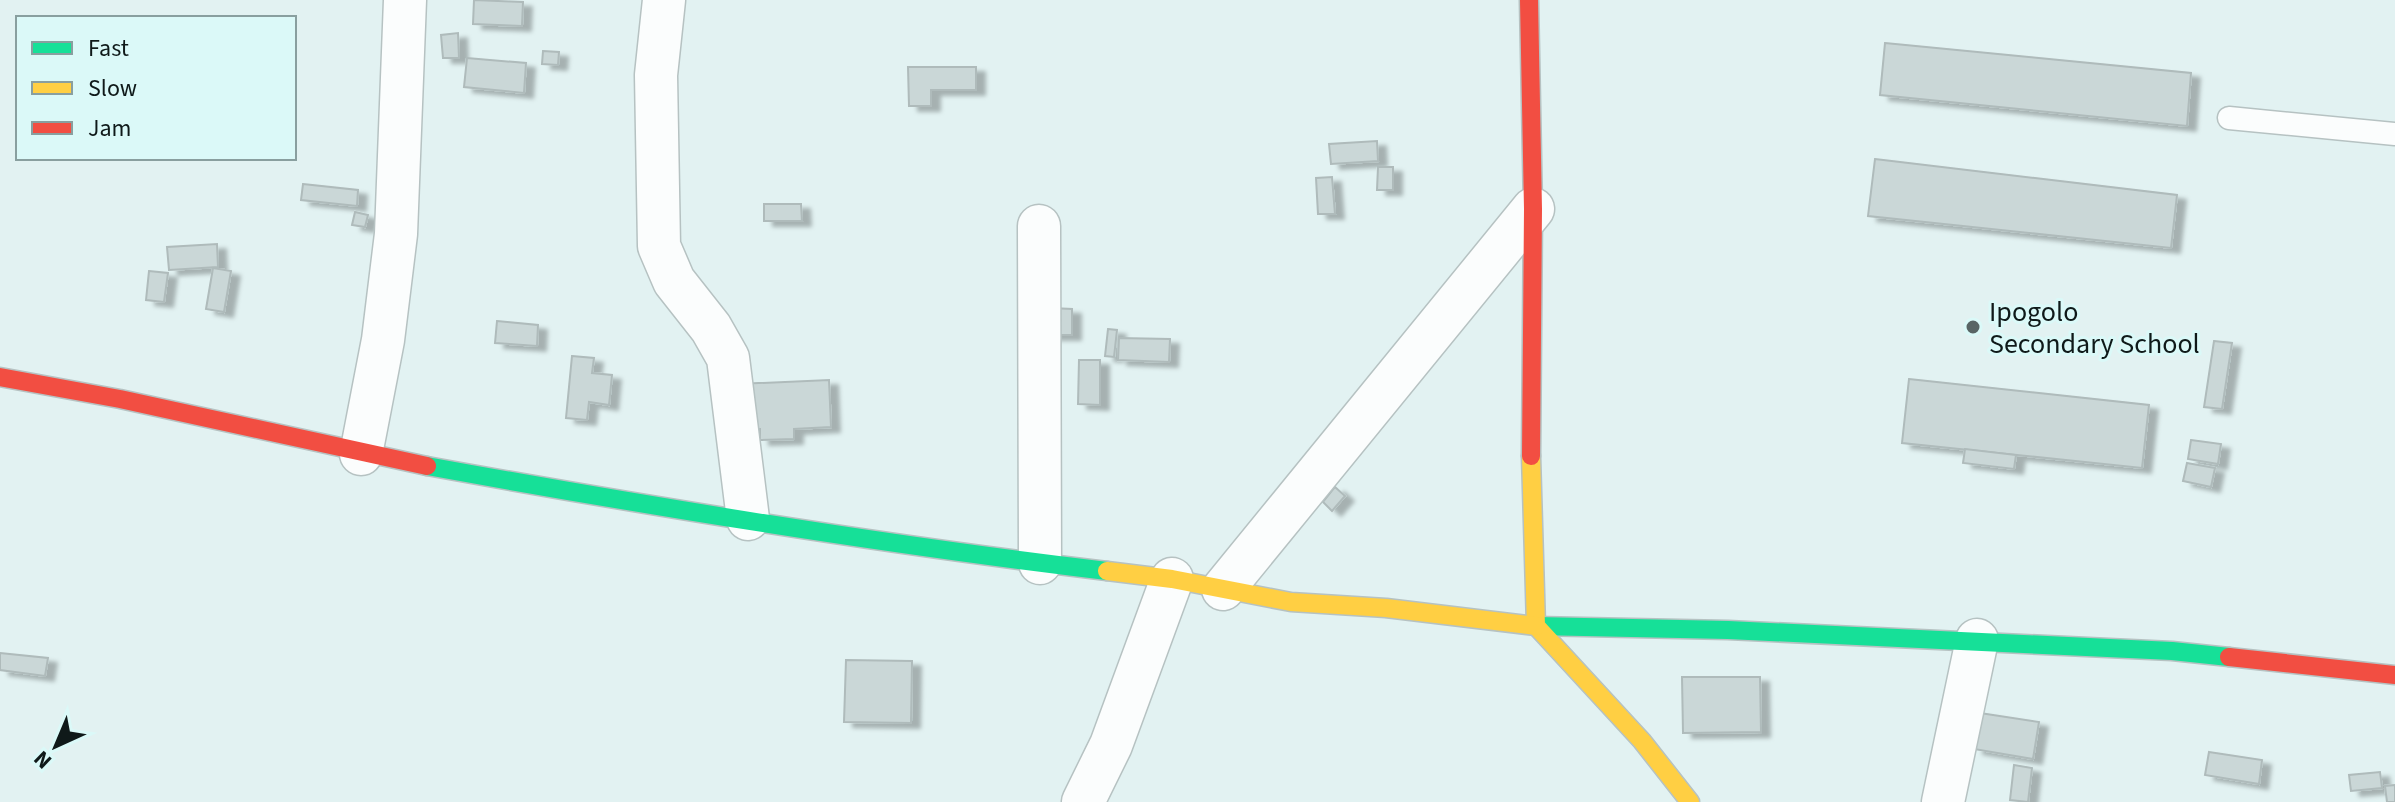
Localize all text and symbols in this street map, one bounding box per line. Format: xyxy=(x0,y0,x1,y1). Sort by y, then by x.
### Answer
legend xyxy=(16,16,296,160)
text: Fast xyxy=(88,31,129,66)
text: Slow xyxy=(88,71,137,106)
text: Jam xyxy=(88,111,132,146)
place label: Ipogolo Secondary School xyxy=(1989,292,2200,364)
marker: Ipogolo Secondary School xyxy=(1964,318,1982,336)
north arrow xyxy=(16,706,96,786)
text: N xyxy=(26,743,59,776)

